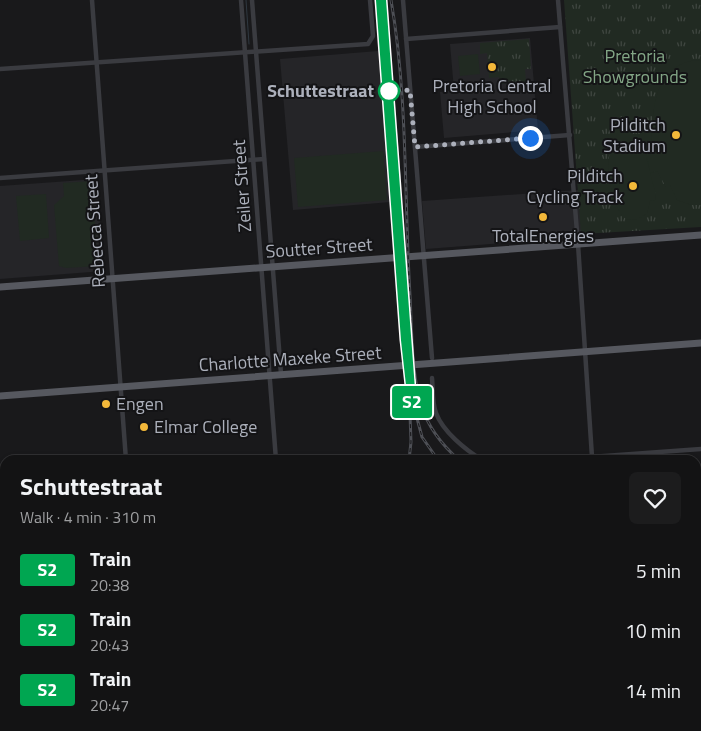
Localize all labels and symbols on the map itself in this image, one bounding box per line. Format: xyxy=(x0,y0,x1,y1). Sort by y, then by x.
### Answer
park label: Pretoria Showgrounds xyxy=(583,42,687,90)
marker: Pretoria Central High School xyxy=(486,61,498,73)
place label: Pretoria Central High School xyxy=(433,72,551,120)
place label: Schuttestraat xyxy=(267,77,374,104)
marker: Schuttestraat xyxy=(378,80,400,102)
place label: Pilditch Stadium xyxy=(603,111,666,159)
your location xyxy=(518,126,543,151)
marker: Pilditch Stadium xyxy=(670,129,682,141)
street label: Zeiler Street xyxy=(225,138,258,233)
place label: Pilditch Cycling Track xyxy=(526,162,623,210)
street label: Rebecca Street xyxy=(77,173,112,289)
marker: Pilditch Cycling Track xyxy=(627,180,639,192)
marker: TotalEnergies xyxy=(537,211,549,223)
place label: TotalEnergies xyxy=(492,222,594,249)
street label: Soutter Street xyxy=(265,230,374,265)
street label: Charlotte Maxeke Street xyxy=(198,339,383,378)
line badge: S2 xyxy=(390,386,434,418)
place label: Engen xyxy=(116,390,164,417)
marker: Engen xyxy=(100,398,112,410)
place label: Elmar College xyxy=(154,413,257,440)
marker: Elmar College xyxy=(138,421,150,433)

